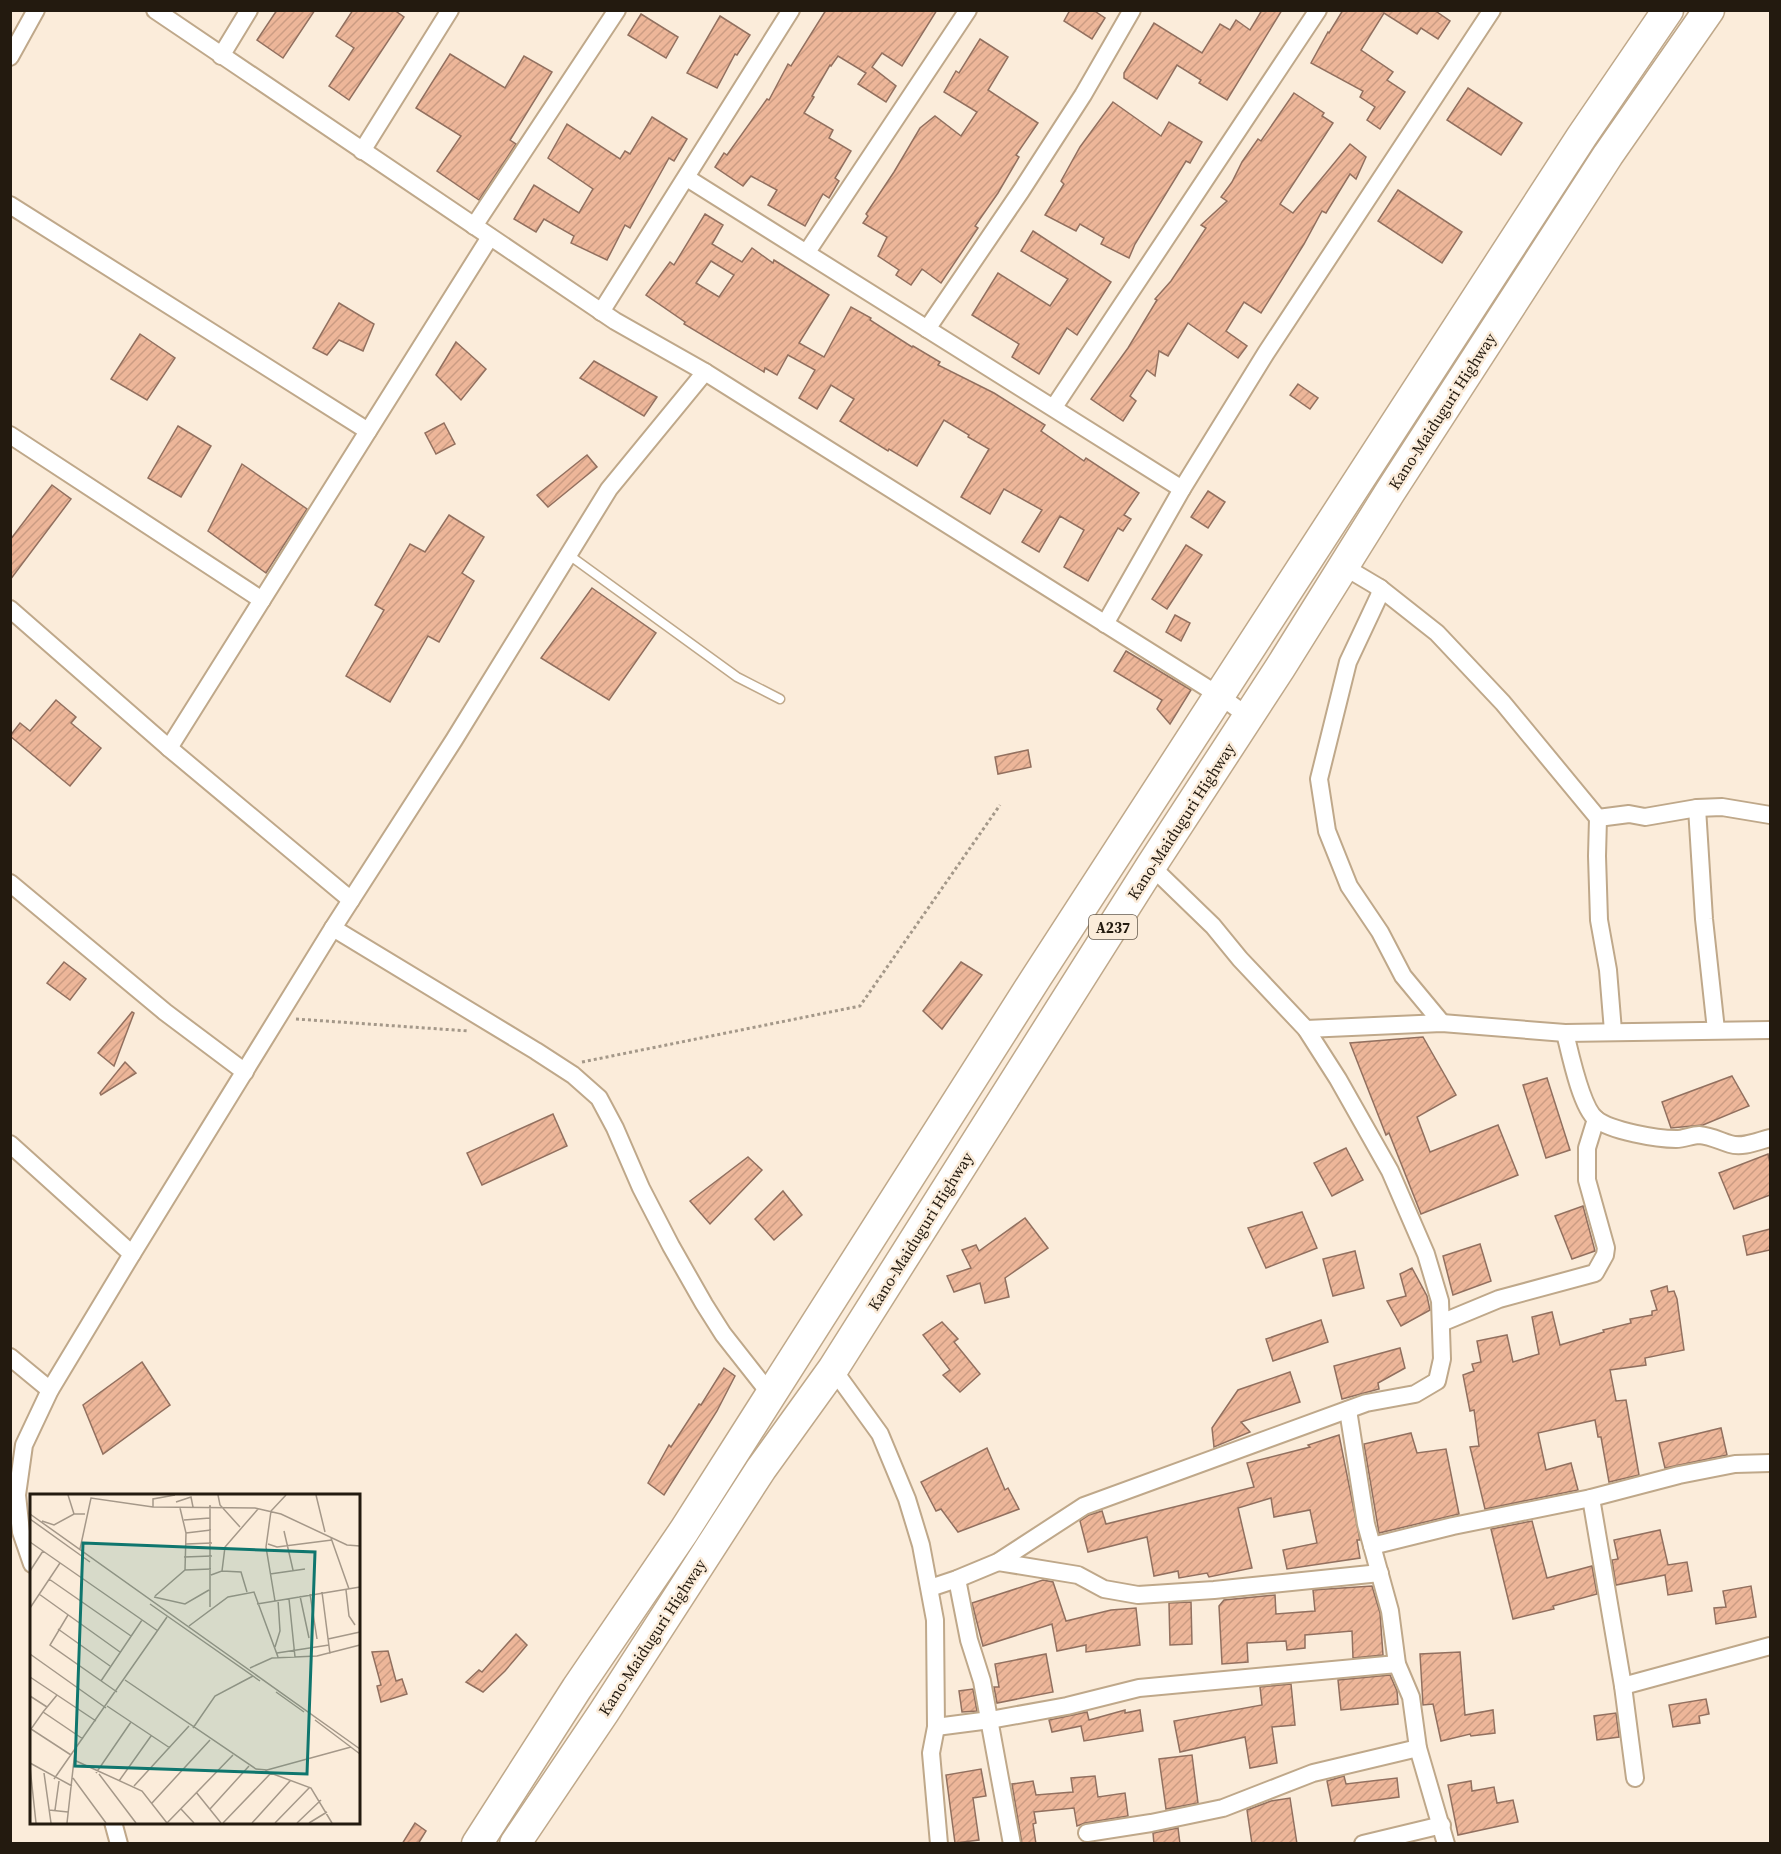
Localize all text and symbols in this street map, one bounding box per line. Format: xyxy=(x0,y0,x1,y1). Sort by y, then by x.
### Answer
street label: Kano-Maiduguri Highway xyxy=(1383,328,1501,494)
street label: Kano-Maiduguri Highway xyxy=(1122,738,1240,904)
road number: A237 xyxy=(1089,915,1137,939)
street label: Kano-Maiduguri Highway xyxy=(862,1147,978,1314)
inset map xyxy=(30,1494,360,1824)
street label: Kano-Maiduguri Highway xyxy=(593,1554,711,1720)

